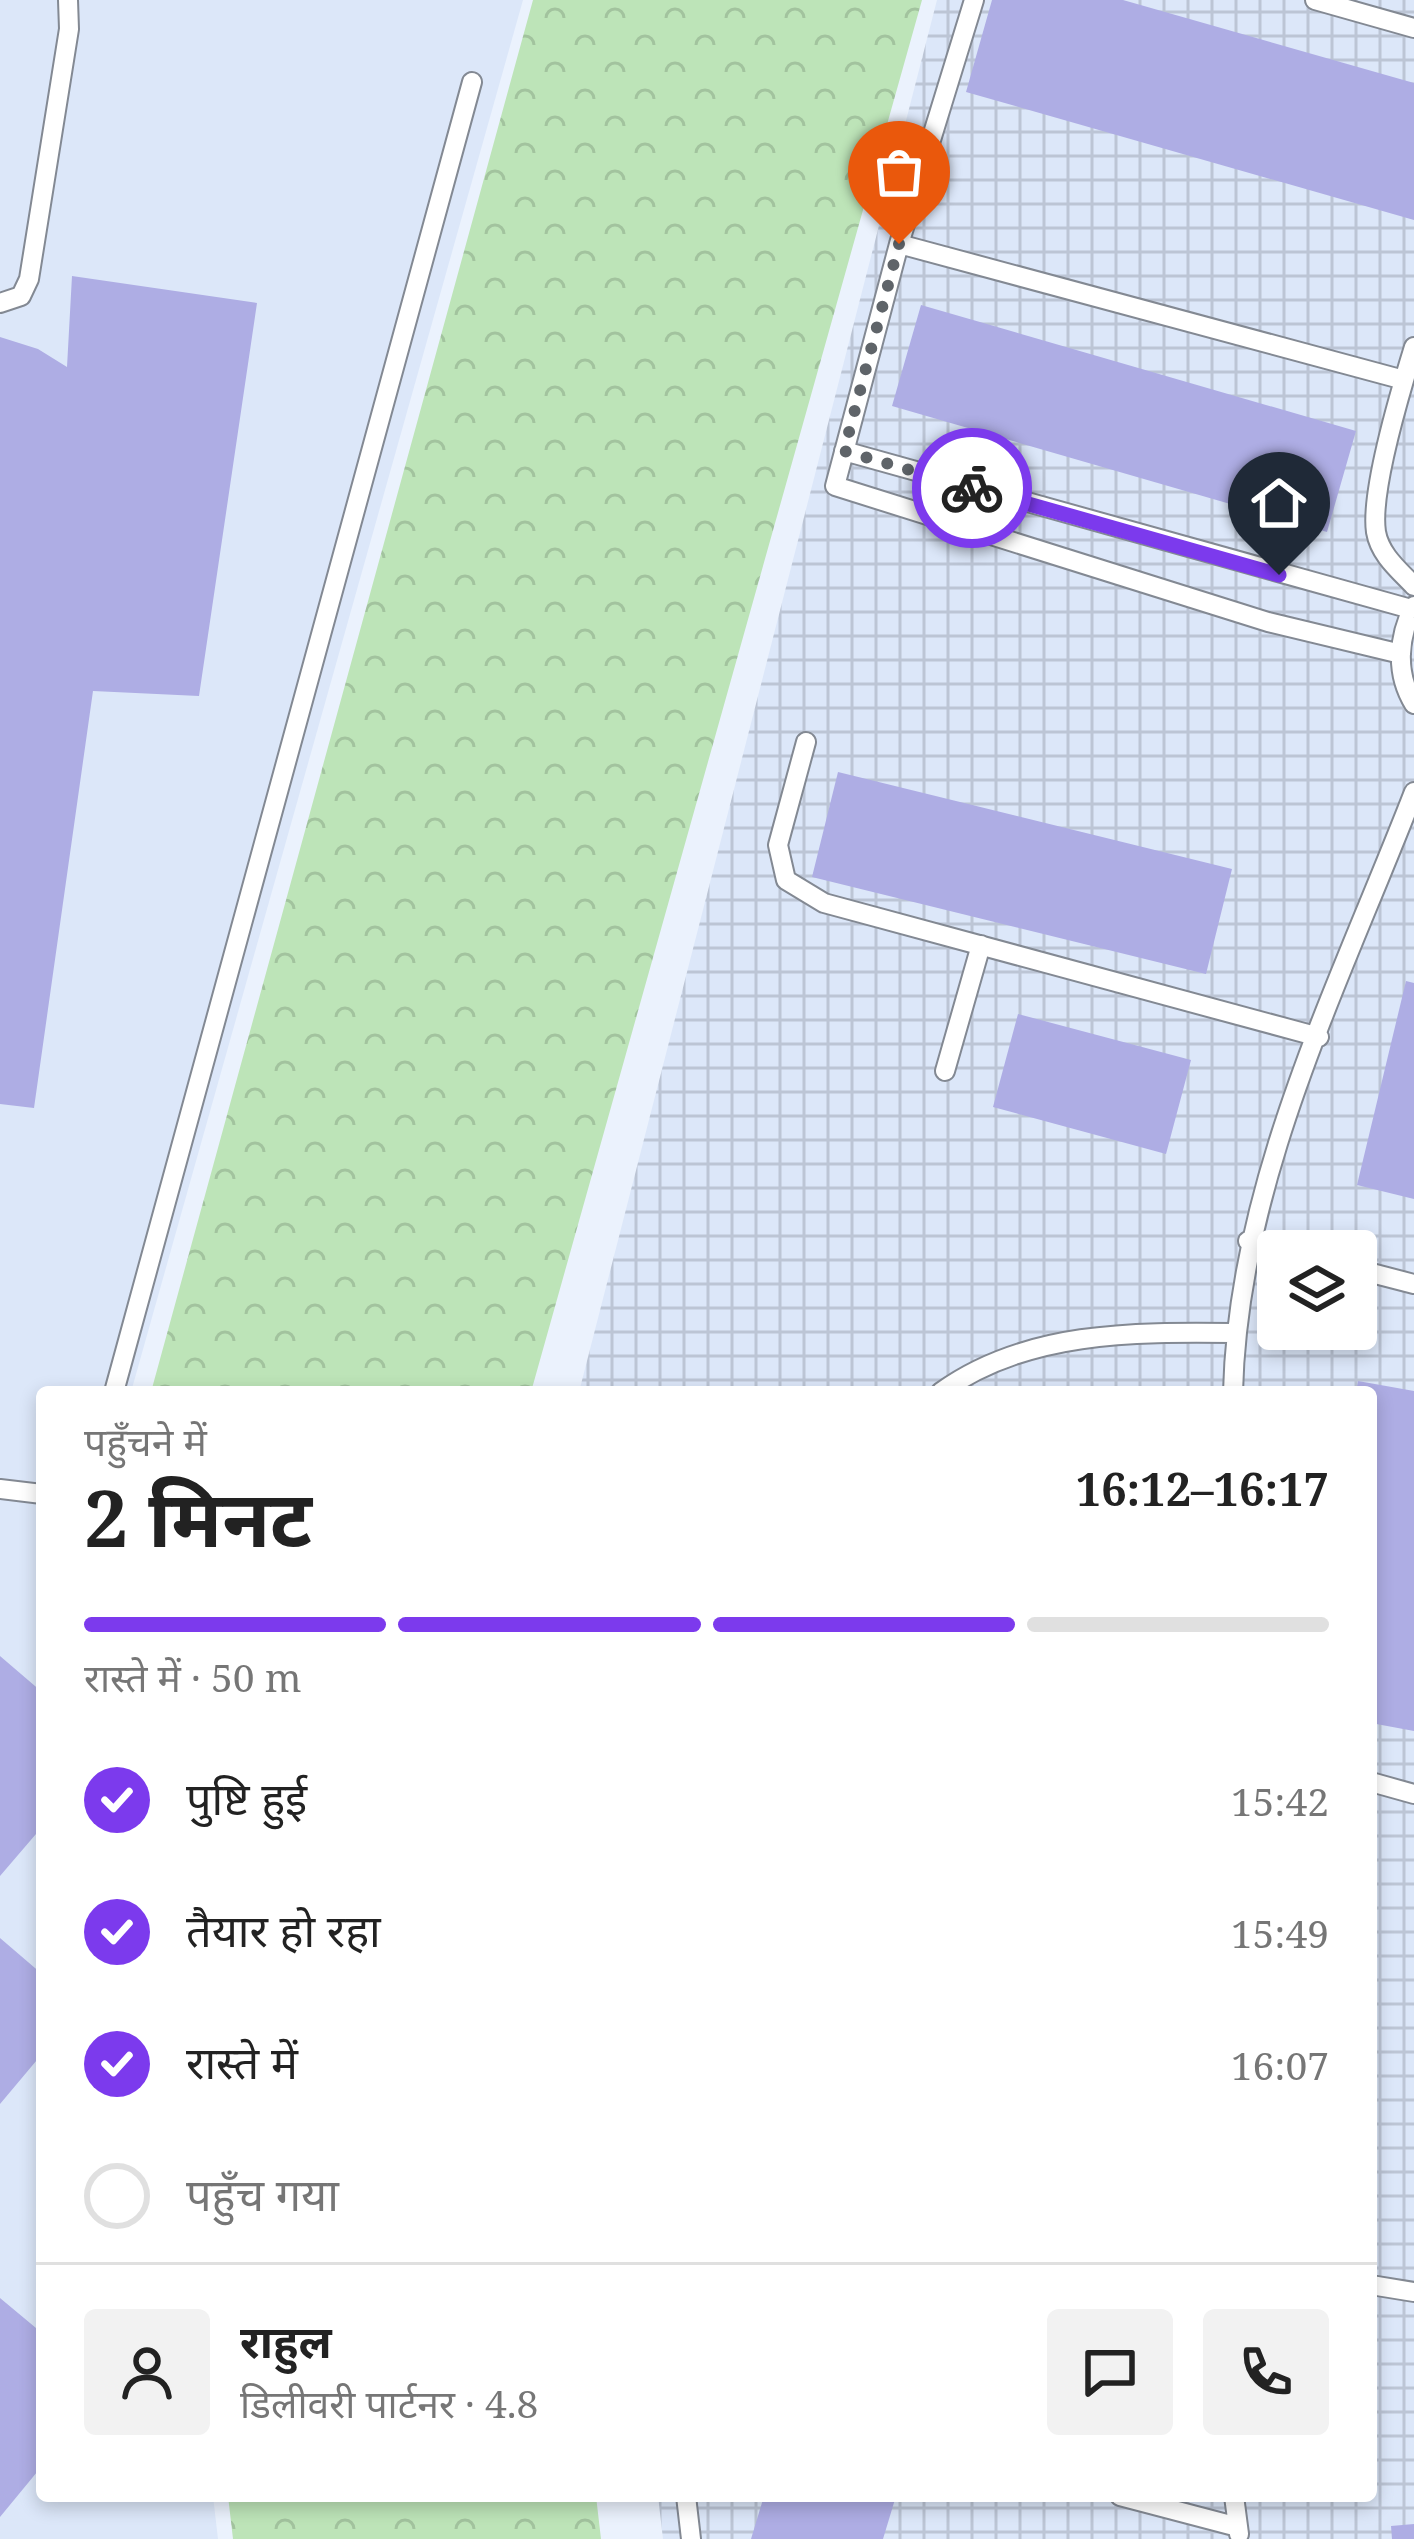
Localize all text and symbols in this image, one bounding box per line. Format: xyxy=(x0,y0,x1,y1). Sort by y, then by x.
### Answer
pin xyxy=(848,121,950,244)
icon: bag xyxy=(866,139,932,205)
courier xyxy=(912,428,1032,548)
pin xyxy=(1228,452,1330,575)
icon: bike xyxy=(939,455,1005,521)
icon: home xyxy=(1246,470,1312,536)
map controls xyxy=(1257,1230,1377,1350)
button: layers xyxy=(1257,1230,1377,1350)
text: पहुँचने में xyxy=(84,1414,207,1467)
text: 16:12–16:17 xyxy=(1076,1458,1329,1519)
text: 2 मिनट xyxy=(84,1464,312,1570)
text: रास्ते में · 50 m xyxy=(84,1650,302,1703)
icon: check xyxy=(84,1767,150,1833)
text: पुष्टि हुई xyxy=(186,1767,307,1828)
text: 15:42 xyxy=(1231,1774,1329,1827)
icon: check xyxy=(84,1899,150,1965)
text: तैयार हो रहा xyxy=(186,1899,381,1960)
text: 15:49 xyxy=(1231,1906,1329,1959)
icon: check xyxy=(84,2031,150,2097)
text: रास्ते में xyxy=(186,2031,298,2092)
text: 16:07 xyxy=(1231,2038,1329,2091)
text: पहुँच गया xyxy=(186,2163,339,2224)
button: person xyxy=(84,2309,210,2435)
button: chat xyxy=(1047,2309,1173,2435)
button: phone xyxy=(1203,2309,1329,2435)
text: राहुल xyxy=(240,2310,332,2371)
text: डिलीवरी पार्टनर · 4.8 xyxy=(240,2376,538,2429)

